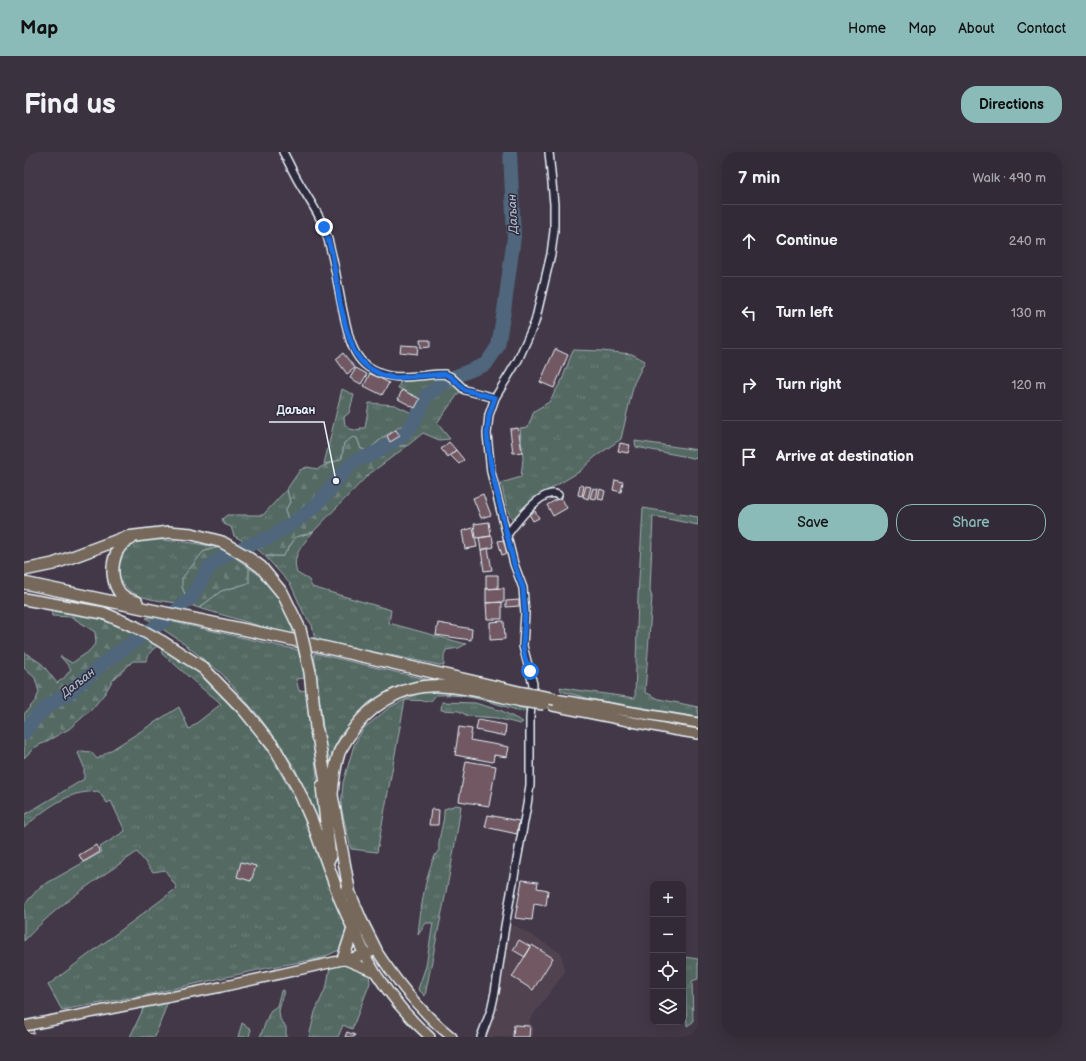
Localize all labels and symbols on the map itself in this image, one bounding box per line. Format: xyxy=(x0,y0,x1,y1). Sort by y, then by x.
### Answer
water label: Даљан xyxy=(505,194,521,235)
route end xyxy=(315,218,333,236)
callout: Даљан xyxy=(269,398,324,422)
text: Даљан xyxy=(277,403,316,418)
route start xyxy=(521,662,539,680)
water label: Даљан xyxy=(57,665,98,702)

